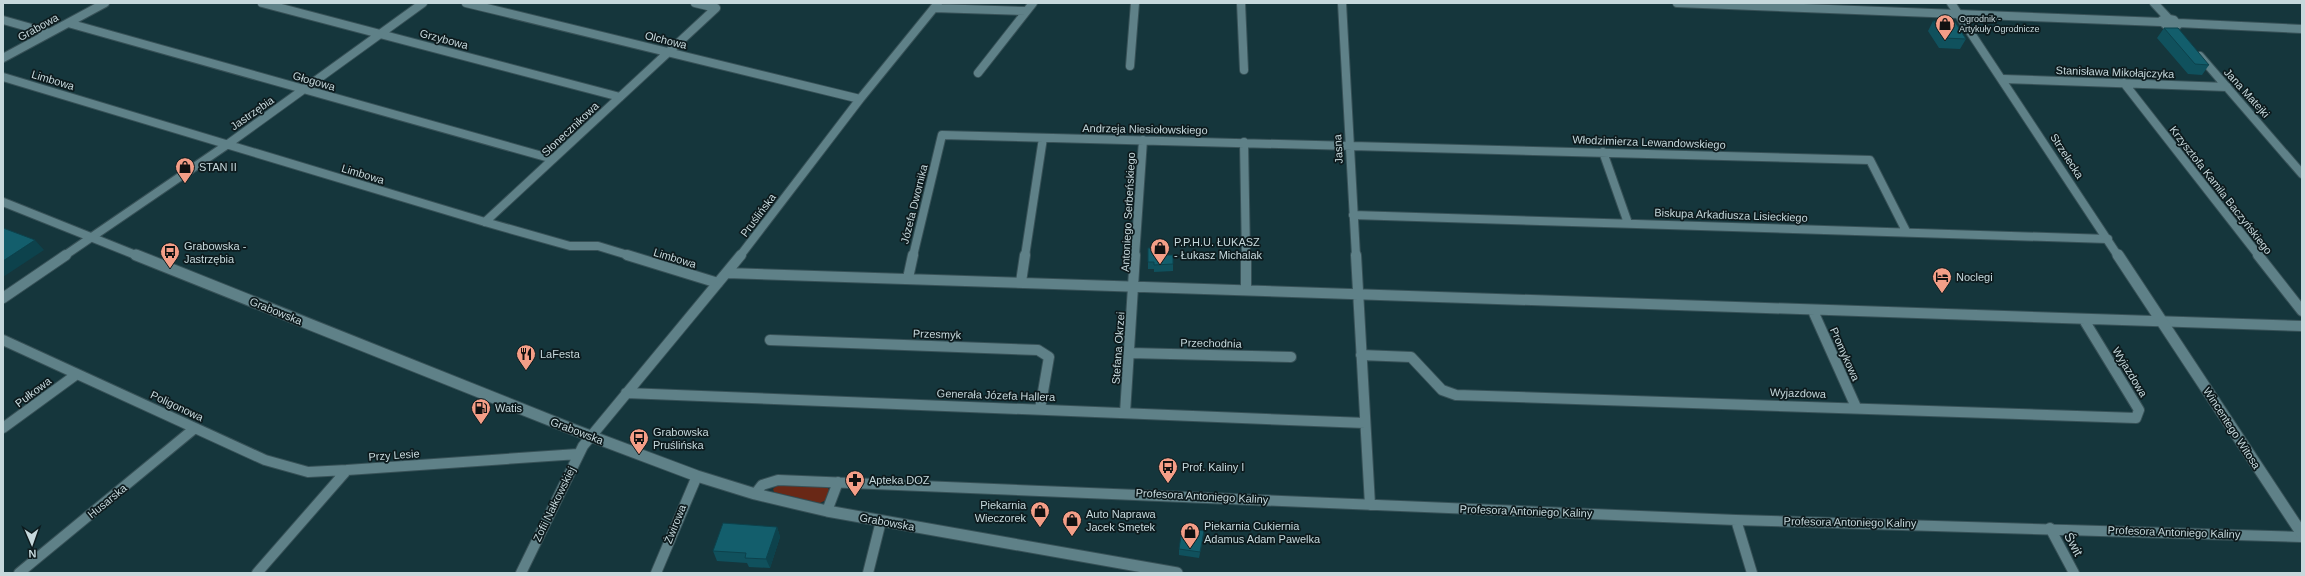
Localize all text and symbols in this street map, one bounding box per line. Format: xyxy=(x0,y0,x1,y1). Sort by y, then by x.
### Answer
street label: Grabowa xyxy=(16,11,61,43)
shop icon: Ogrodnik - Artykuły Ogrodnicze xyxy=(1934,13,1956,41)
place label: Ogrodnik - Artykuły Ogrodnicze xyxy=(1959,14,2040,34)
street label: Grzybowa xyxy=(419,27,470,51)
street label: Olchowa xyxy=(644,29,689,51)
street label: Stanisława Mikołajczyka xyxy=(2056,64,2175,80)
street label: Jana Matejki xyxy=(2222,66,2272,120)
street label: Limbowa xyxy=(30,68,77,92)
street label: Głogowa xyxy=(291,69,337,93)
street label: Jastrzębia xyxy=(228,93,277,132)
street label: Słonecznikowa xyxy=(539,99,602,158)
street label: Andrzeja Niesiołowskiego xyxy=(1082,122,1208,136)
street label: Krzysztofa Kamila Baczyńskiego xyxy=(2167,124,2275,256)
street label: Strzelecka xyxy=(2048,131,2086,182)
street label: Jasna xyxy=(1331,133,1345,164)
street label: Włodzimierza Lewandowskiego xyxy=(1572,133,1726,151)
street label: Antoniego Serbeńskiego xyxy=(1119,152,1137,272)
shop icon: STAN II xyxy=(174,156,196,184)
place label: STAN II xyxy=(199,161,237,173)
street label: Limbowa xyxy=(340,162,387,186)
street label: Józefa Dwornika xyxy=(898,162,930,245)
street label: Pruślińska xyxy=(738,190,779,239)
street label: Biskupa Arkadiusza Lisieckiego xyxy=(1654,206,1808,224)
place label: P.P.H.U. ŁUKASZ - Łukasz Michalak xyxy=(1174,236,1263,261)
shop icon: P.P.H.U. ŁUKASZ - Łukasz Michalak xyxy=(1149,237,1171,265)
place label: Grabowska - Jastrzębia xyxy=(184,240,247,265)
bus stop icon: Grabowska - Jastrzębia xyxy=(159,241,181,269)
street label: Limbowa xyxy=(652,246,699,270)
hotel icon: Noclegi xyxy=(1931,266,1953,294)
place label: Noclegi xyxy=(1956,271,1993,283)
street label: Grabowska xyxy=(248,295,305,327)
street label: Stefana Okrzei xyxy=(1109,311,1127,385)
street label: Promykowa xyxy=(1828,325,1863,383)
street label: Przesmyk xyxy=(913,327,962,341)
street label: Przechodnia xyxy=(1180,336,1243,350)
restaurant icon: LaFesta xyxy=(515,343,537,371)
street label: Wyjazdowa xyxy=(2110,345,2150,400)
place label: LaFesta xyxy=(540,348,581,360)
street label: Pułkowa xyxy=(13,374,54,409)
street label: Wincentego Witosa xyxy=(2201,385,2263,472)
street label: Wyjazdowa xyxy=(1770,386,1827,400)
street label: Generała Józefa Hallera xyxy=(937,387,1056,403)
street label: Poligonowa xyxy=(149,389,206,424)
fuel station icon: Watis xyxy=(470,397,492,425)
place label: Watis xyxy=(495,402,523,414)
street label: Grabowska xyxy=(549,415,606,447)
place label: Grabowska Pruślińska xyxy=(653,426,710,451)
bus stop icon: Grabowska Pruślińska xyxy=(628,427,650,455)
street label: Przy Lesie xyxy=(368,447,420,463)
bus stop icon: Prof. Kaliny I xyxy=(1157,456,1179,484)
place label: Prof. Kaliny I xyxy=(1182,461,1244,473)
street label: Zofii Nałkowskiej xyxy=(531,465,577,543)
pharmacy icon: Apteka DOZ xyxy=(844,469,866,497)
place label: Apteka DOZ xyxy=(869,474,930,486)
street label: Husarska xyxy=(85,481,130,520)
street label: Profesora Antoniego Kaliny xyxy=(1135,487,1269,505)
place label: Piekarnia Wieczorek xyxy=(975,499,1027,524)
shop icon: Piekarnia Wieczorek xyxy=(1029,500,1051,528)
street label: Żwirowa xyxy=(662,502,689,545)
street label: Profesora Antoniego Kaliny xyxy=(1459,503,1593,519)
place label: Auto Naprawa Jacek Smętek xyxy=(1086,508,1157,533)
shop icon: Auto Naprawa Jacek Smętek xyxy=(1061,509,1083,537)
street label: Grabowska xyxy=(859,511,916,533)
street label: Profesora Antoniego Kaliny xyxy=(1784,515,1917,529)
place label: Piekarnia Cukiernia Adamus Adam Pawelka xyxy=(1204,520,1321,545)
shop icon: Piekarnia Cukiernia Adamus Adam Pawelka xyxy=(1179,521,1201,549)
north arrow xyxy=(12,524,52,564)
street label: Profesora Antoniego Kaliny xyxy=(2107,524,2241,540)
street label: Świt xyxy=(2061,530,2086,559)
text: N xyxy=(28,548,37,560)

